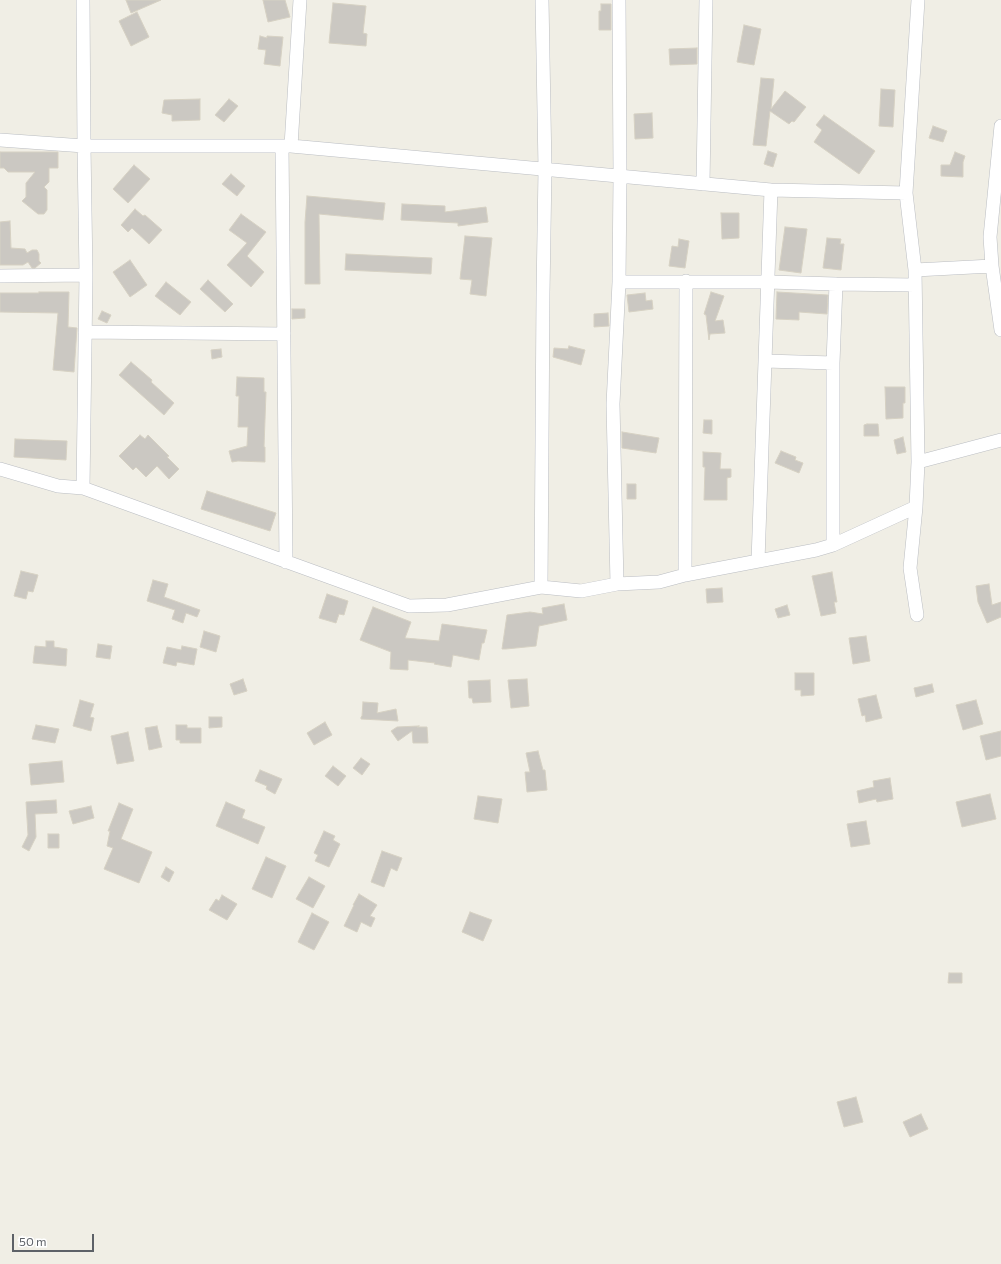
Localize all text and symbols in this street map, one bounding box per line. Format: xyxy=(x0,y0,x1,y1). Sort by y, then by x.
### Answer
scale bar xyxy=(14,1226,96,1252)
text: 50 m xyxy=(19,1234,47,1248)

